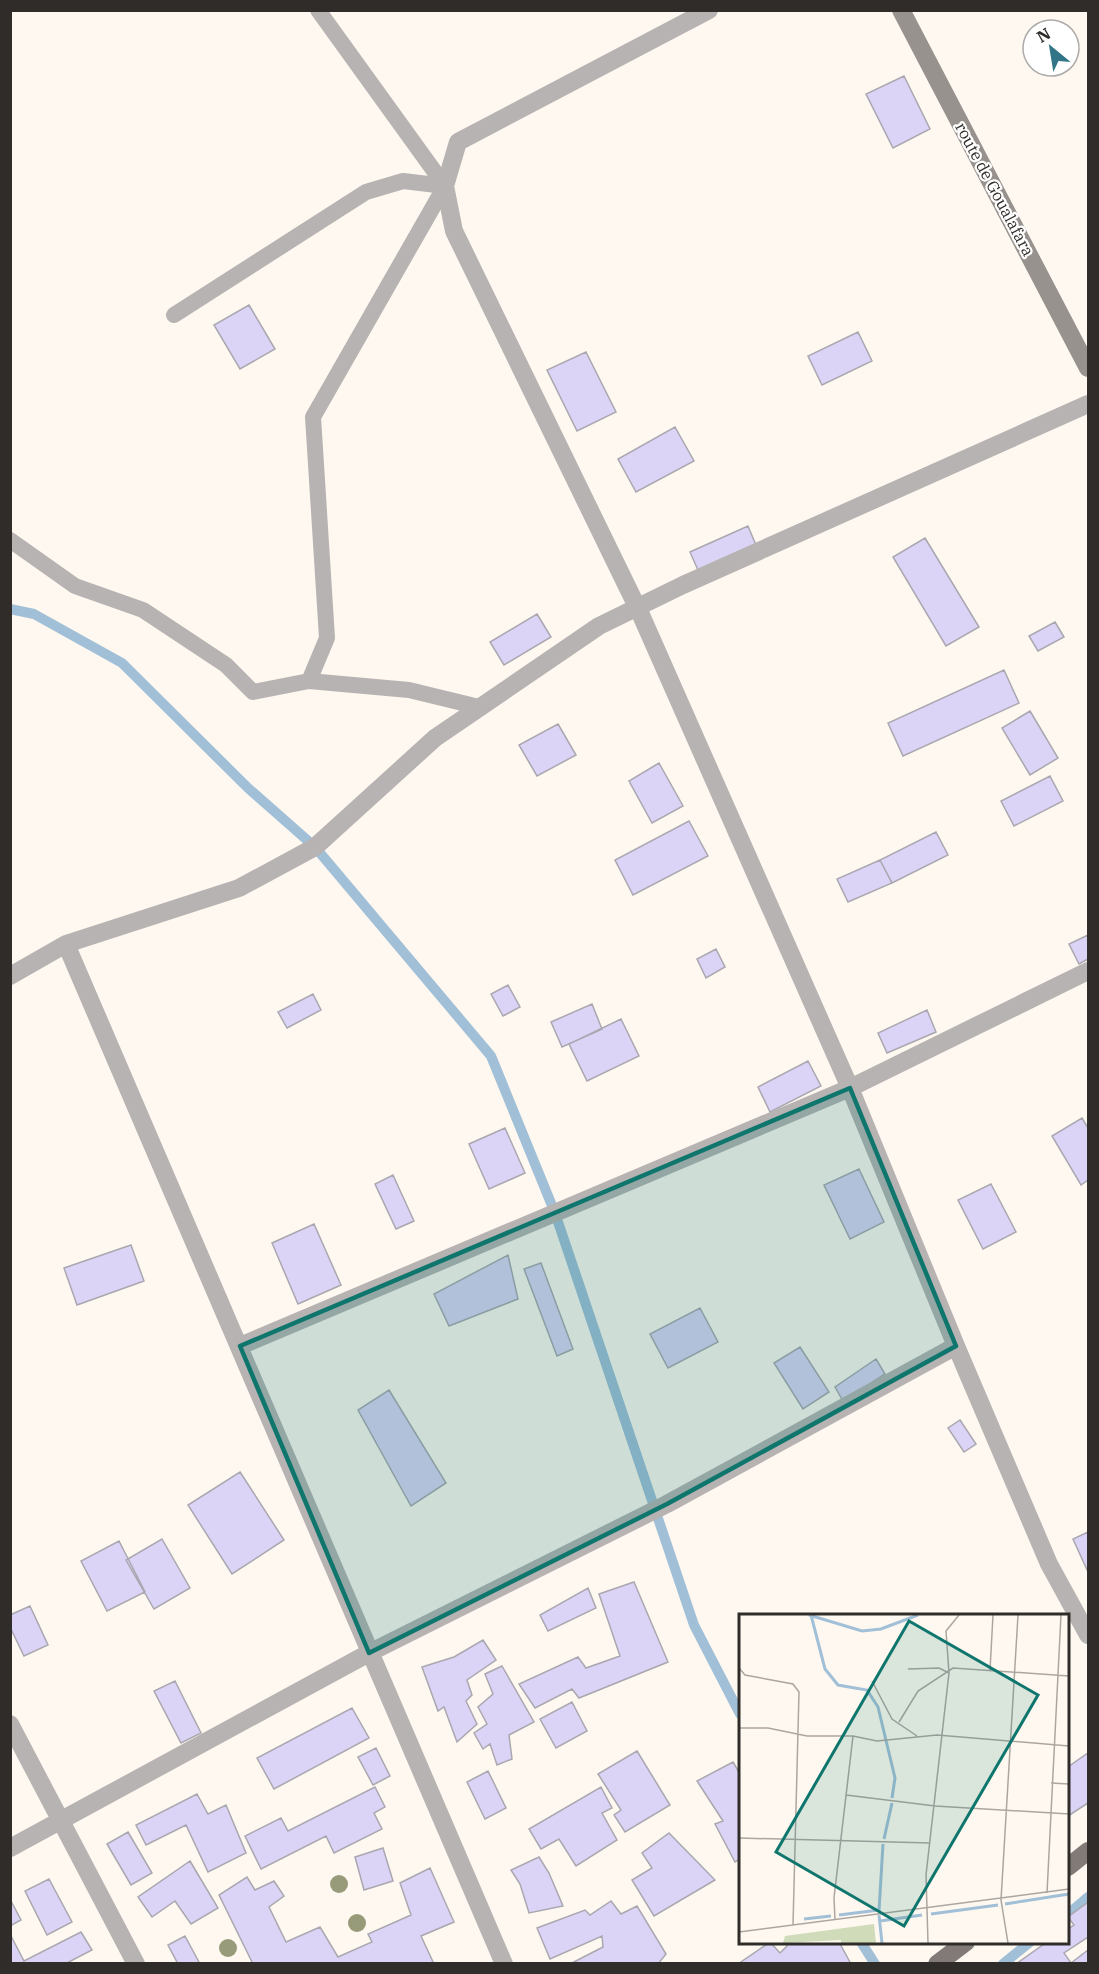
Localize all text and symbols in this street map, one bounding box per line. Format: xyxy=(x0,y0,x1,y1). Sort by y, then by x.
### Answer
north arrow xyxy=(1021,18,1081,78)
text: N xyxy=(1033,23,1054,47)
street label: route de Goualafara xyxy=(951,119,1039,260)
inset map xyxy=(739,1614,1069,1944)

